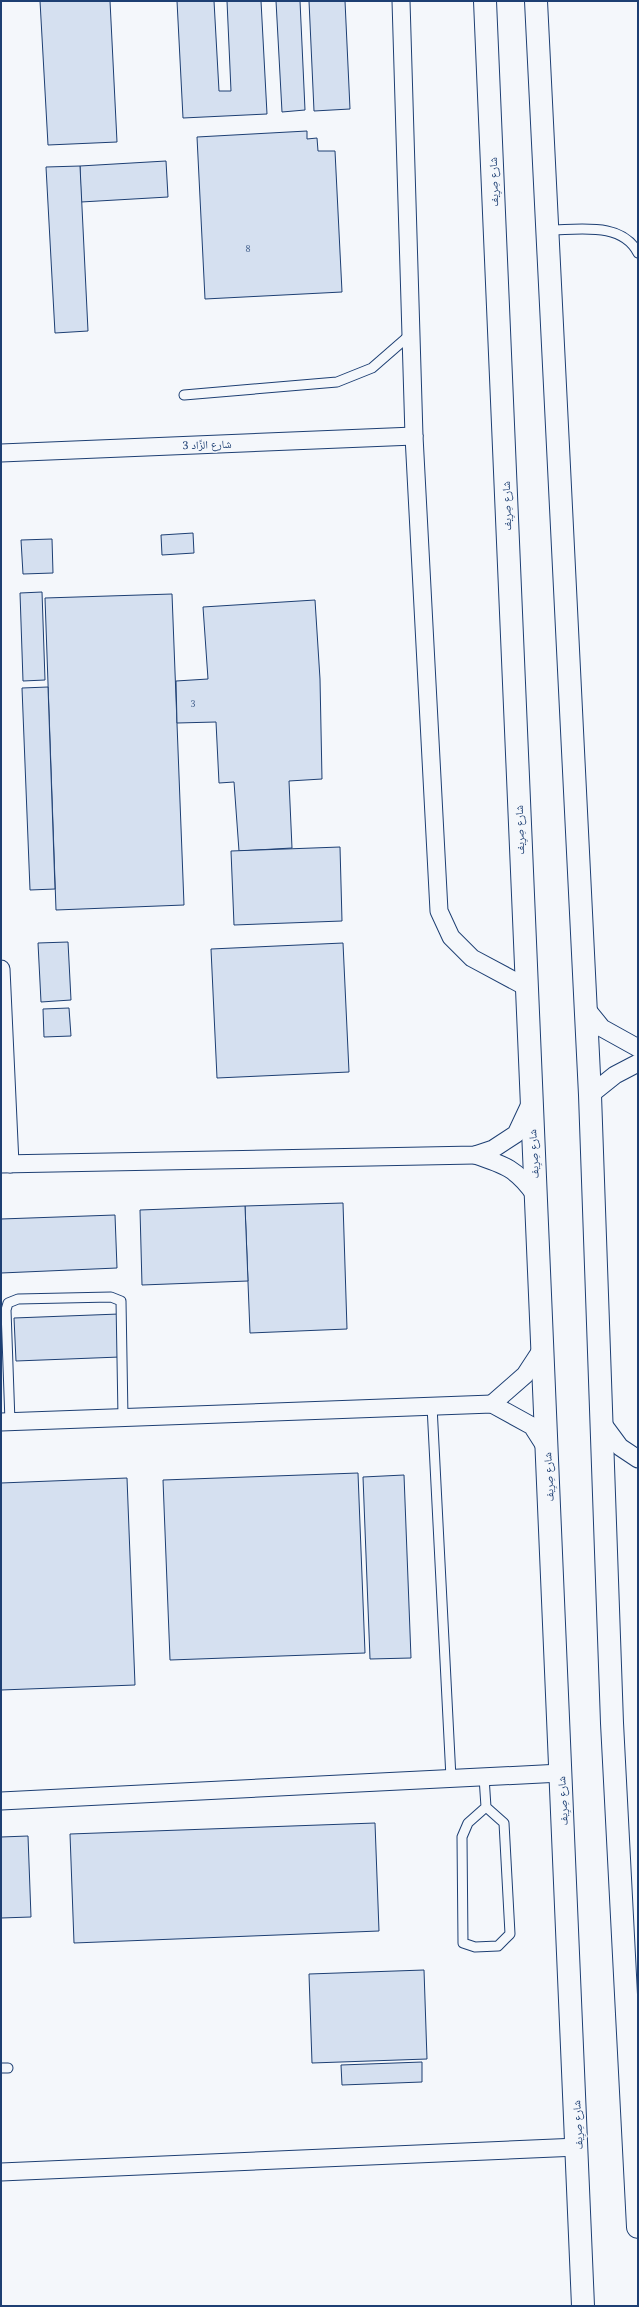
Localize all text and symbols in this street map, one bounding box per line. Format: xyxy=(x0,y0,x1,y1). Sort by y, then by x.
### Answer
street label: شارع صِرِيف xyxy=(485,157,503,207)
house number: 8 xyxy=(245,242,251,255)
street label: شارع الزَّاد 3 xyxy=(182,436,232,452)
street label: شارع صِرِيف xyxy=(498,481,516,531)
house number: 3 xyxy=(190,697,196,710)
street label: شارع صِرِيف xyxy=(511,805,529,855)
street label: شارع صِرِيف xyxy=(524,1129,543,1179)
street label: شارع صِرِيف xyxy=(539,1452,558,1502)
street label: شارع صِرِيف xyxy=(553,1776,572,1826)
street label: شارع صِرِيف xyxy=(568,2100,587,2150)

